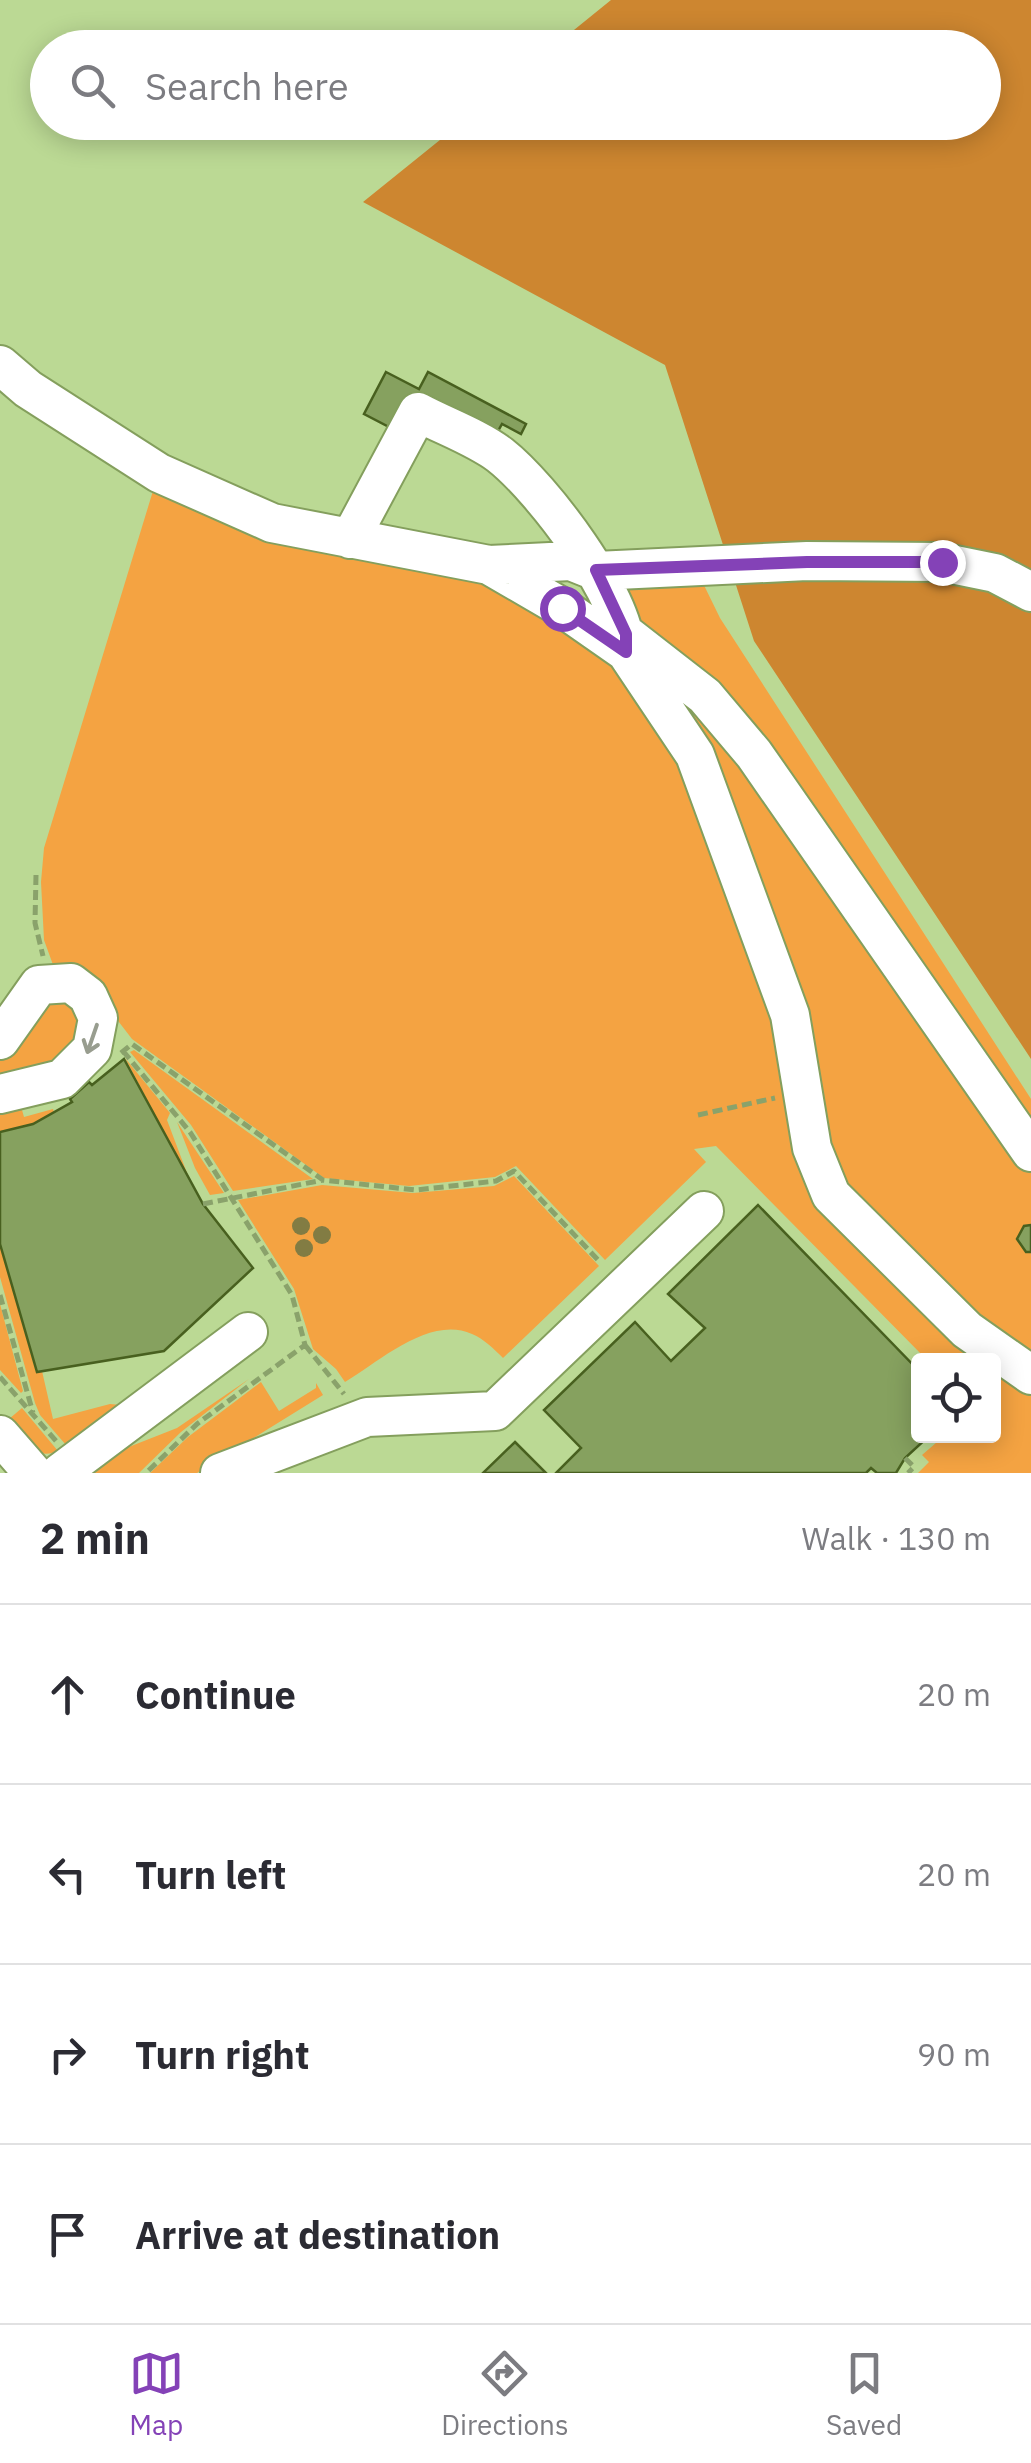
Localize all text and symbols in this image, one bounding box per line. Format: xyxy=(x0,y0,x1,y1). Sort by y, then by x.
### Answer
search box xyxy=(30,30,1001,140)
icon: search xyxy=(65,58,120,113)
text: Search here xyxy=(145,61,349,110)
route end xyxy=(920,540,966,586)
route start xyxy=(540,586,586,632)
one-way arrow xyxy=(81,1023,99,1054)
map controls xyxy=(911,1353,1001,1443)
button: locate xyxy=(911,1353,1001,1443)
text: 2 min xyxy=(40,1511,150,1566)
text: Walk · 130 m xyxy=(802,1517,991,1559)
icon: ahead xyxy=(40,1667,95,1722)
text: Continue xyxy=(135,1670,296,1719)
text: 20 m xyxy=(917,1673,991,1715)
icon: left xyxy=(40,1847,95,1902)
text: Turn left xyxy=(135,1850,286,1899)
text: 20 m xyxy=(917,1853,991,1895)
icon: right xyxy=(40,2027,95,2082)
text: Turn right xyxy=(135,2030,310,2079)
text: 90 m xyxy=(917,2033,991,2075)
icon: arrive xyxy=(40,2207,95,2262)
text: Arrive at destination xyxy=(135,2210,500,2259)
tab: Map xyxy=(129,2346,184,2443)
tab: Directions xyxy=(441,2346,569,2443)
tab: Saved xyxy=(826,2346,902,2443)

